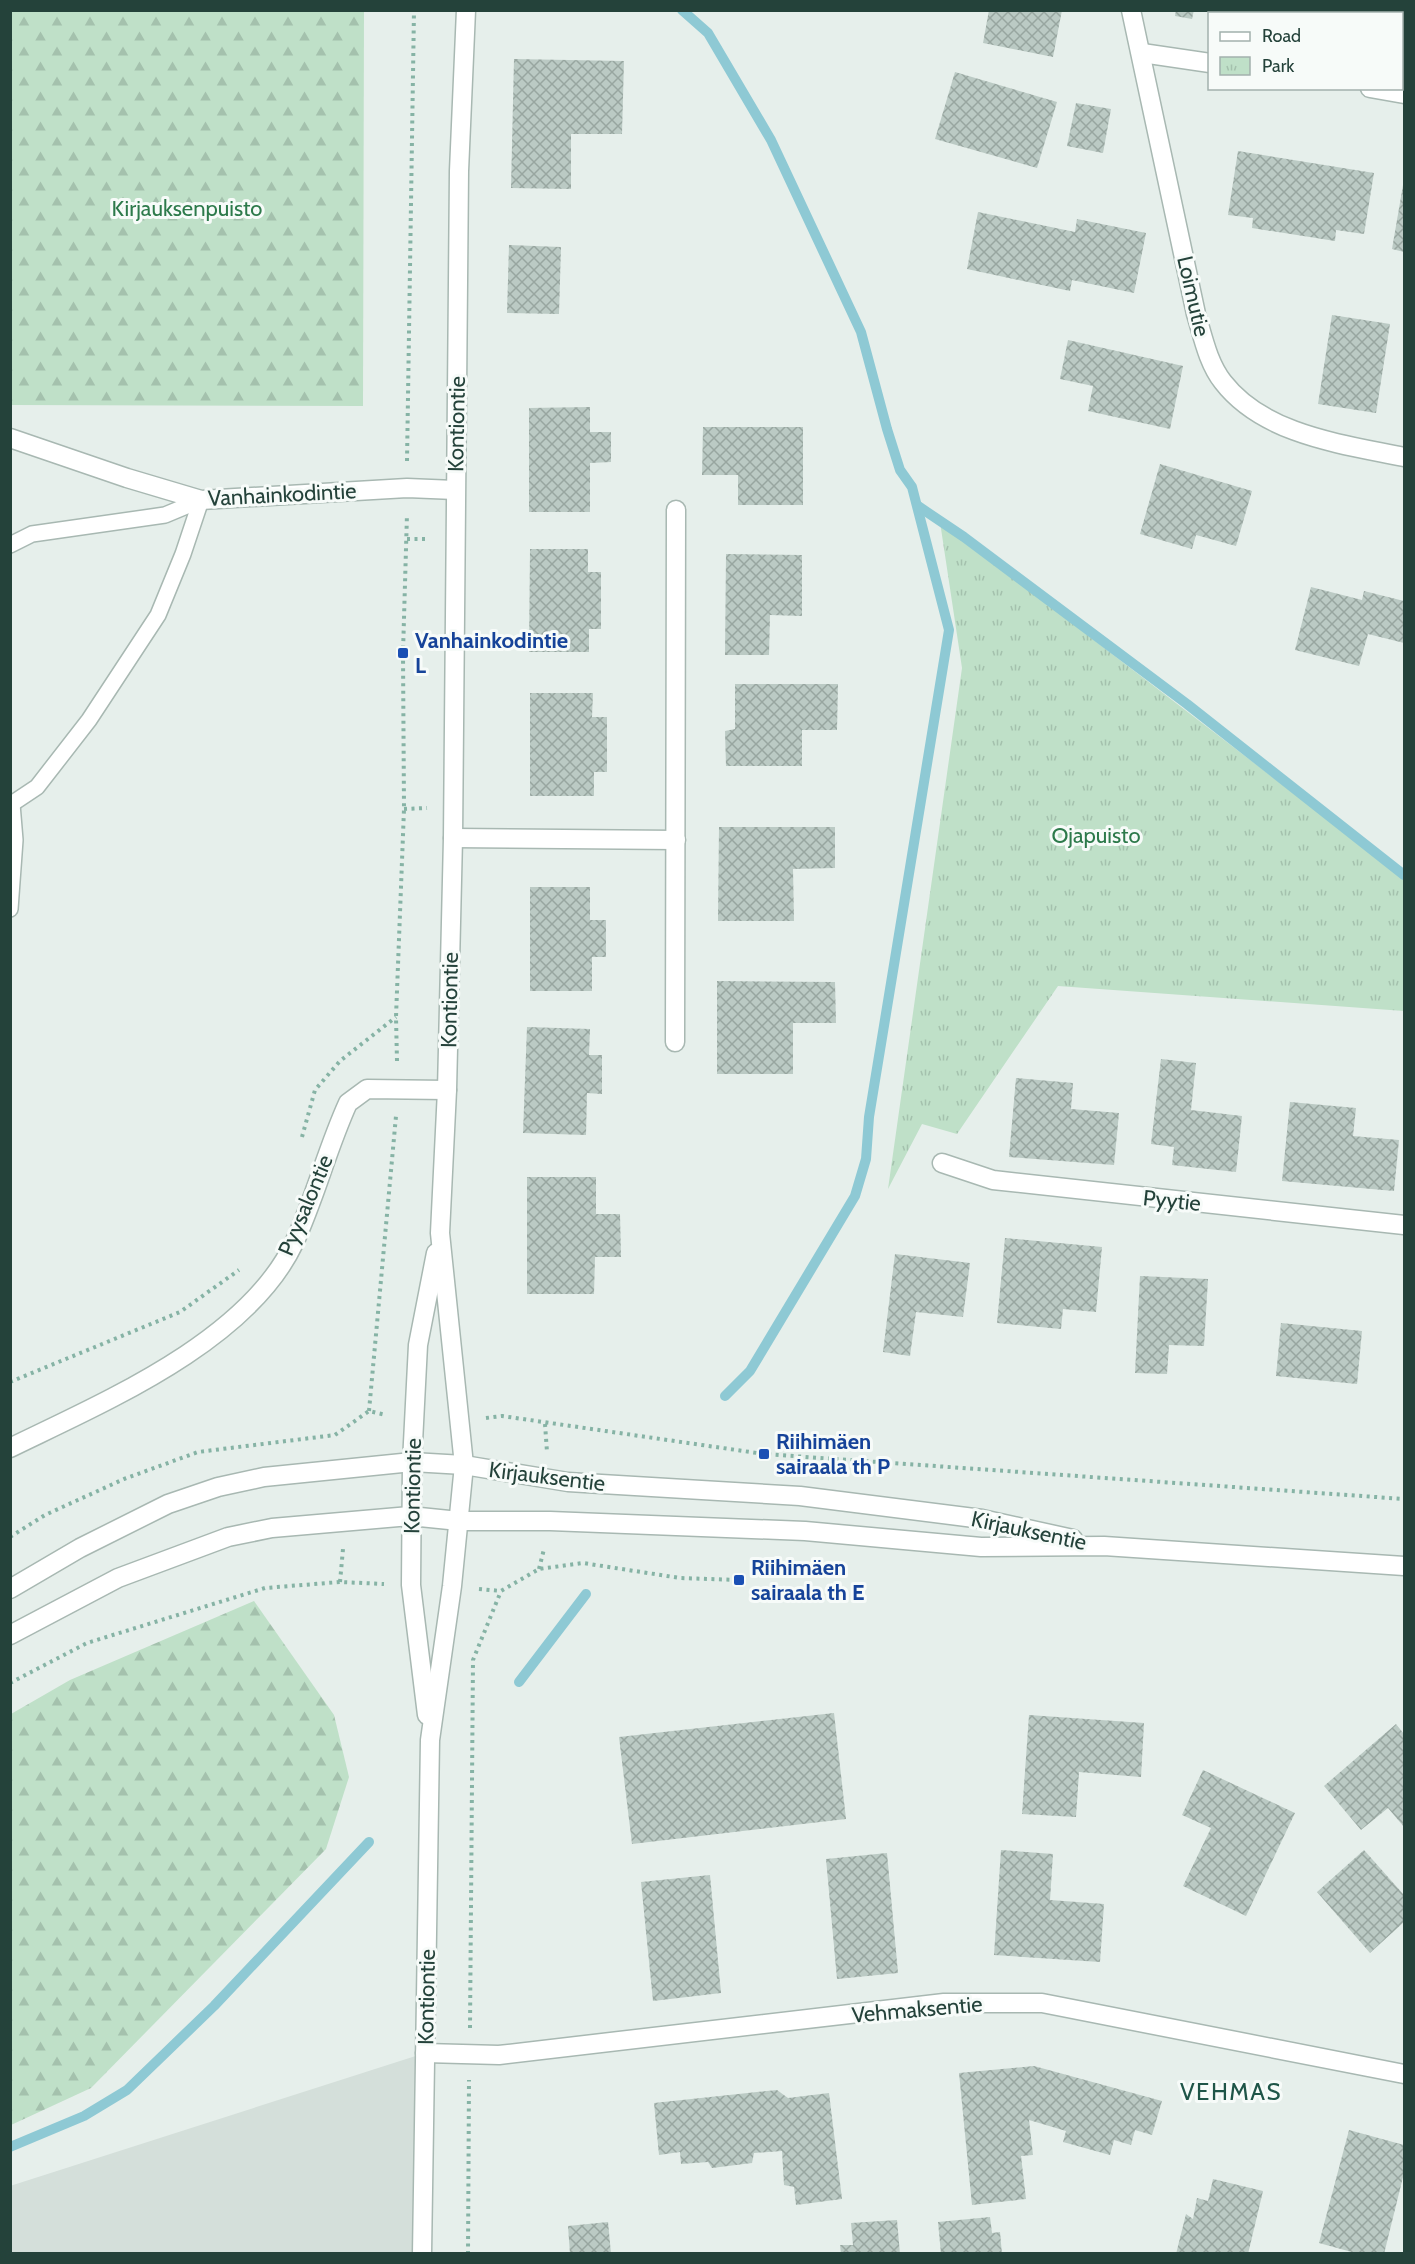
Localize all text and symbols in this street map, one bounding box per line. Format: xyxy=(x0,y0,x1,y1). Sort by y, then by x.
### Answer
legend xyxy=(1208,12,1403,90)
text: Road xyxy=(1262,25,1301,47)
text: Park xyxy=(1262,55,1295,77)
park label: Kirjauksenpuisto xyxy=(112,195,262,222)
street label: Loimutie xyxy=(1171,253,1216,339)
street label: Kontiontie xyxy=(442,376,471,472)
street label: Vanhainkodintie xyxy=(207,477,357,512)
place label: Vanhainkodintie L xyxy=(415,627,568,679)
marker: Vanhainkodintie L xyxy=(396,646,410,660)
park label: Ojapuisto xyxy=(1052,822,1141,849)
street label: Kontiontie xyxy=(435,952,464,1048)
street label: Pyysalontie xyxy=(272,1151,339,1260)
street label: Pyytie xyxy=(1142,1184,1202,1217)
place label: Riihimäen sairaala th P xyxy=(776,1428,890,1480)
street label: Kontiontie xyxy=(398,1438,427,1534)
marker: Riihimäen sairaala th P xyxy=(757,1447,771,1461)
street label: Kirjauksentie xyxy=(487,1456,607,1497)
street label: Kirjauksentie xyxy=(969,1505,1089,1556)
place label: Riihimäen sairaala th E xyxy=(751,1554,864,1606)
marker: Riihimäen sairaala th E xyxy=(732,1573,746,1587)
street label: Kontiontie xyxy=(412,1949,441,2045)
street label: Vehmaksentie xyxy=(851,1990,983,2029)
district label: VEHMAS xyxy=(1180,2077,1282,2106)

